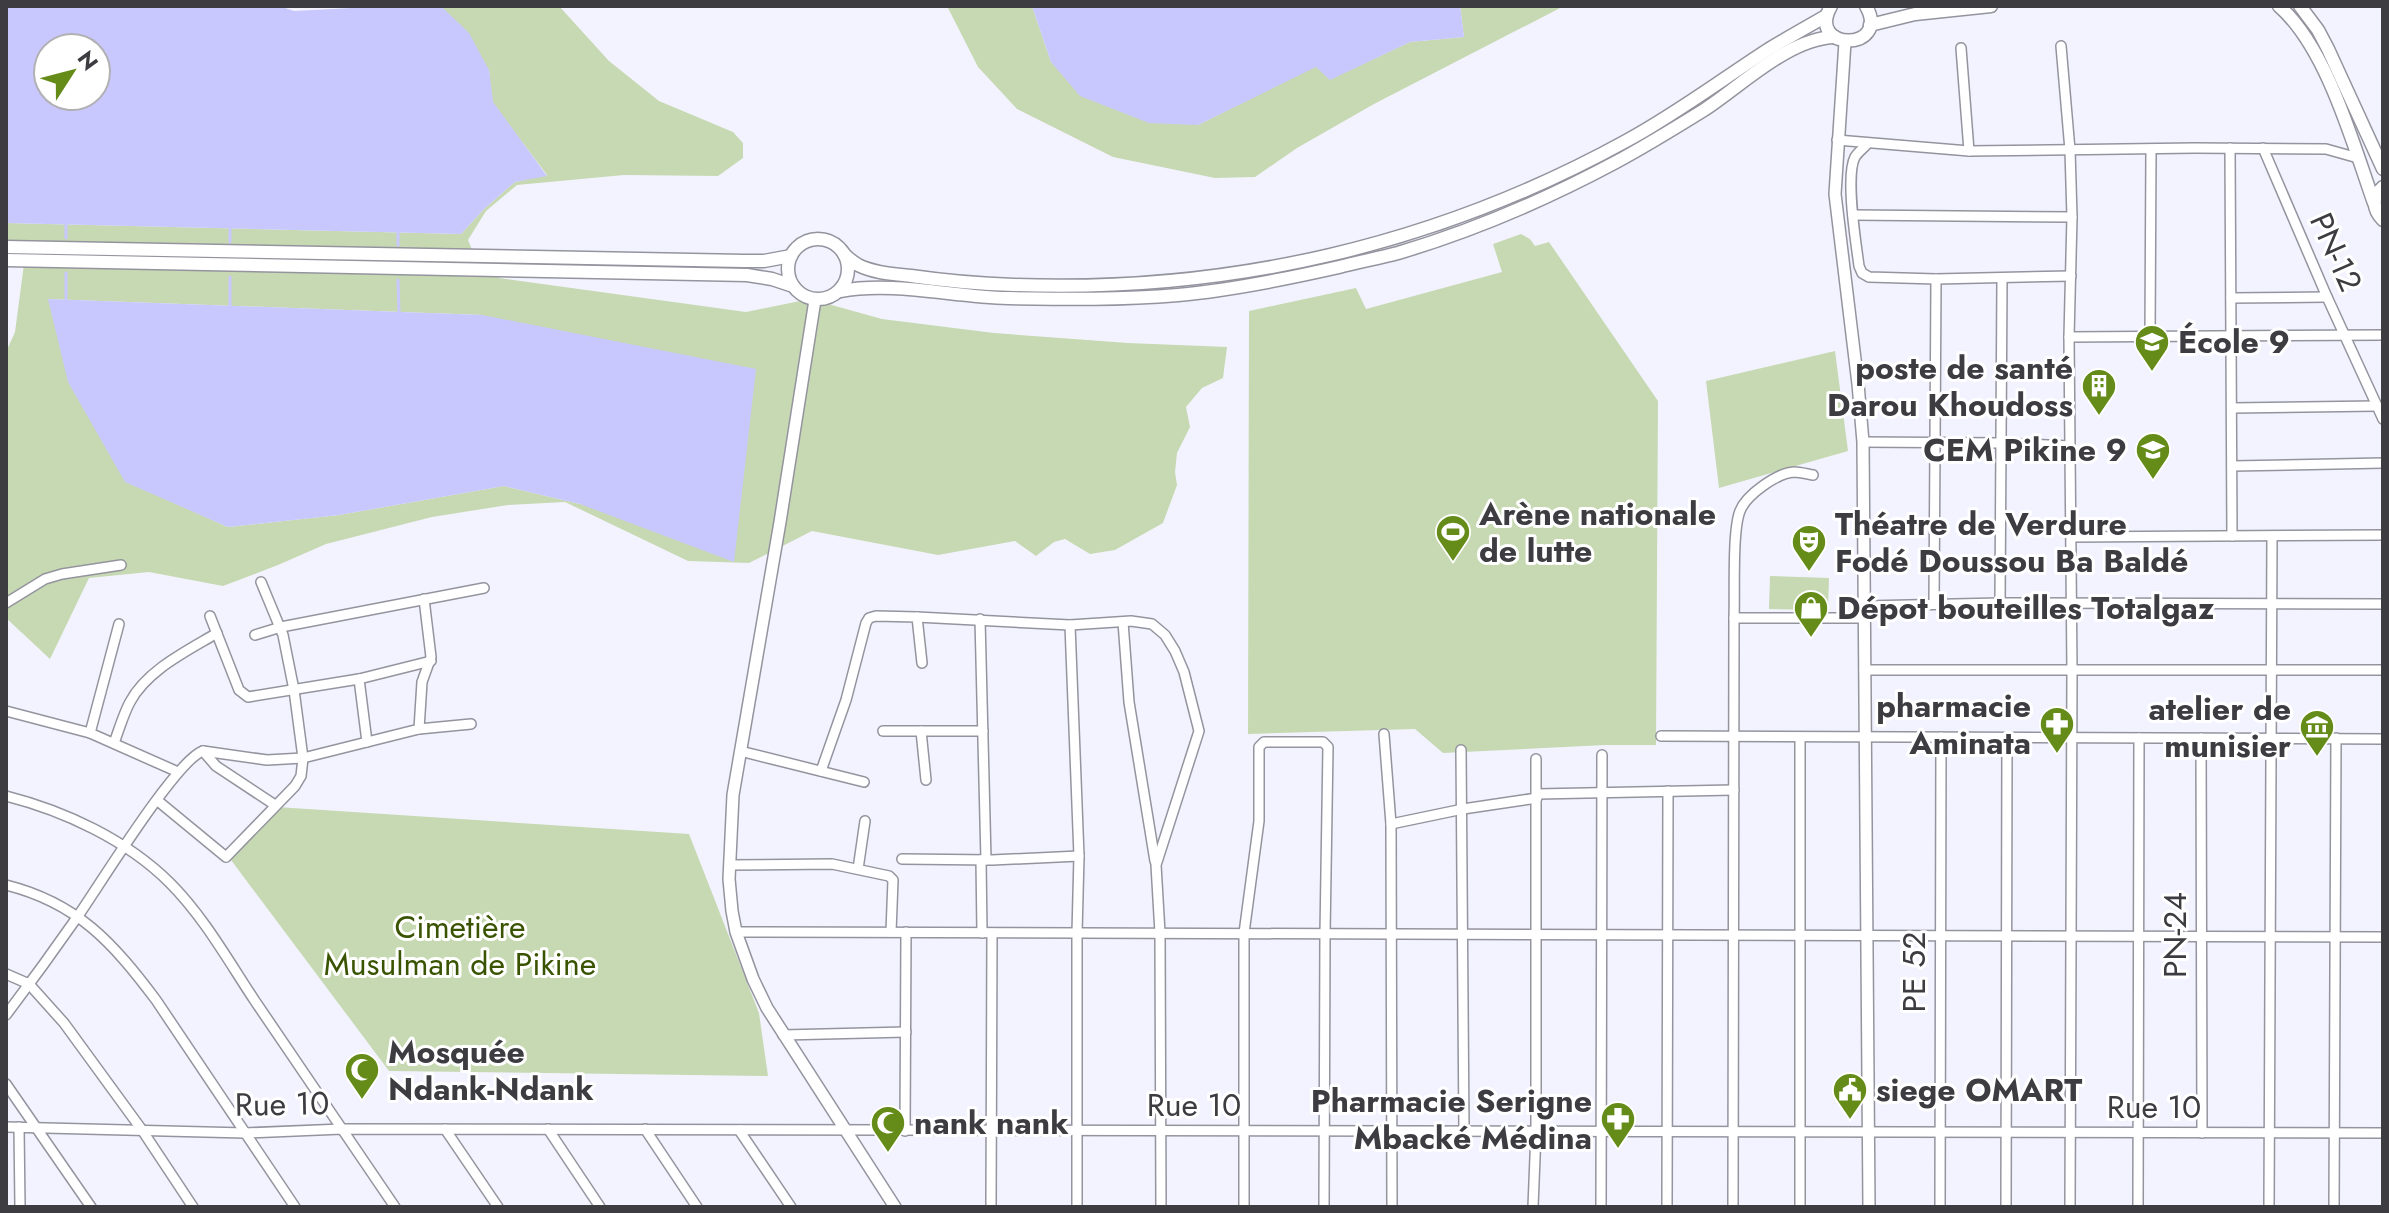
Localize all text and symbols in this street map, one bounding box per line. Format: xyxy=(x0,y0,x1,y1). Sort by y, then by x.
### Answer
north arrow xyxy=(32,32,112,112)
text: N xyxy=(70,44,106,77)
street label: PN-12 xyxy=(2298,205,2374,299)
place label: École 9 xyxy=(2178,319,2290,365)
school or university icon: École 9 xyxy=(2133,323,2171,373)
place label: poste de santé Darou Khoudoss xyxy=(1827,345,2073,428)
building icon: poste de santé Darou Khoudoss xyxy=(2080,367,2118,417)
place label: CEM Pikine 9 xyxy=(1923,427,2127,473)
school or university icon: CEM Pikine 9 xyxy=(2134,431,2172,481)
place label: Arène nationale de lutte xyxy=(1478,491,1716,574)
place label: Théatre de Verdure Fodé Doussou Ba Baldé xyxy=(1835,501,2188,584)
sports icon: Arène nationale de lutte xyxy=(1434,513,1472,563)
theatre icon: Théatre de Verdure Fodé Doussou Ba Baldé xyxy=(1790,523,1828,573)
place label: Dépot bouteilles Totalgaz xyxy=(1837,585,2215,631)
shop icon: Dépot bouteilles Totalgaz xyxy=(1792,589,1830,639)
place label: pharmacie Aminata xyxy=(1876,683,2031,766)
place label: atelier de munisier xyxy=(2149,686,2291,769)
pharmacy icon: pharmacie Aminata xyxy=(2038,705,2076,755)
museum icon: atelier de munisier xyxy=(2298,708,2336,758)
street label: PN-24 xyxy=(2152,892,2198,978)
park label: Cimetière Musulman de Pikine xyxy=(324,904,596,987)
street label: PE 52 xyxy=(1891,932,1937,1013)
place label: Mosquée Ndank-Ndank xyxy=(388,1029,594,1112)
mosque icon: Mosquée Ndank-Ndank xyxy=(343,1051,381,1101)
place label: siege OMART xyxy=(1876,1067,2082,1113)
public building icon: siege OMART xyxy=(1831,1071,1869,1121)
place label: Pharmacie Serigne Mbacké Médina xyxy=(1311,1078,1592,1161)
street label: Rue 10 xyxy=(234,1080,330,1128)
street label: Rue 10 xyxy=(1147,1082,1241,1128)
street label: Rue 10 xyxy=(2107,1084,2201,1130)
place label: nank nank xyxy=(914,1100,1069,1146)
pharmacy icon: Pharmacie Serigne Mbacké Médina xyxy=(1599,1100,1637,1150)
mosque icon: nank nank xyxy=(869,1104,907,1154)

